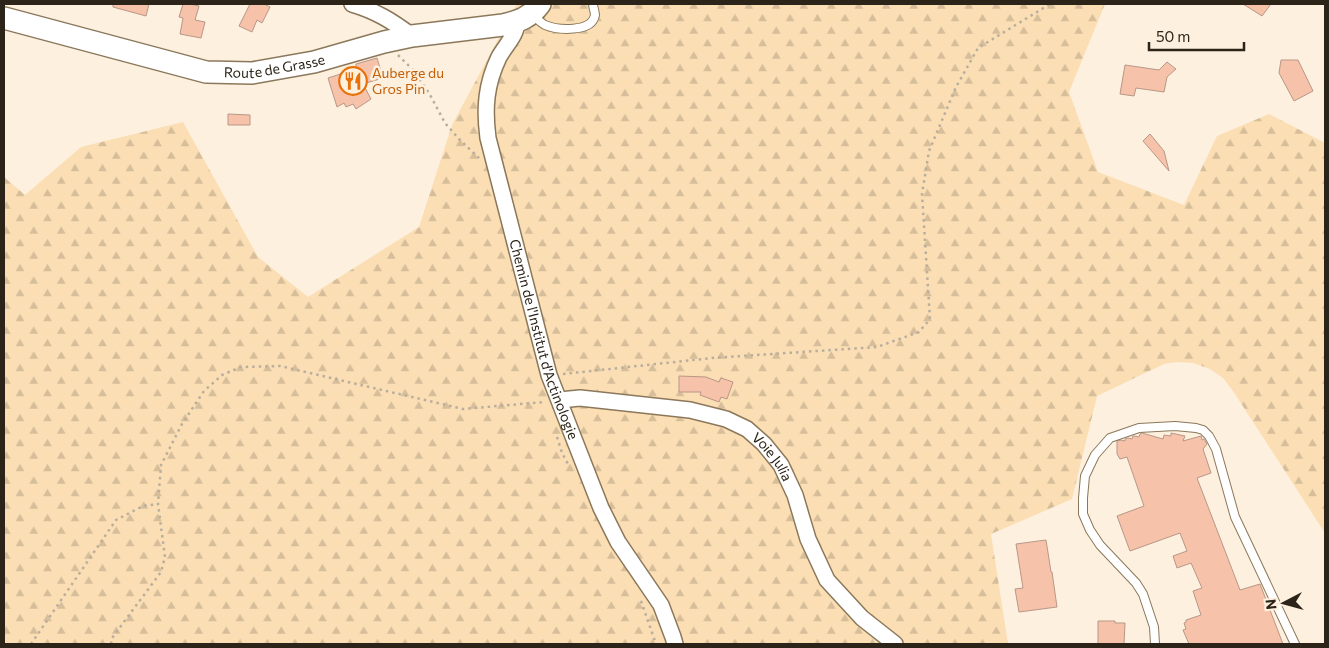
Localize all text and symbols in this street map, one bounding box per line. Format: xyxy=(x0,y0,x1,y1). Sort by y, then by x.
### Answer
scale bar xyxy=(1149,20,1244,52)
text: 50 m xyxy=(1156,27,1190,45)
street label: Route de Grasse xyxy=(224,50,327,81)
place label: Auberge du Gros Pin xyxy=(372,64,444,97)
restaurant icon: Auberge du Gros Pin xyxy=(338,66,368,96)
street label: Chemin de l'Institut d'Actinologie xyxy=(506,237,582,442)
street label: Voie Julia xyxy=(749,428,796,484)
north arrow xyxy=(1259,578,1309,628)
text: N xyxy=(1262,598,1280,611)

